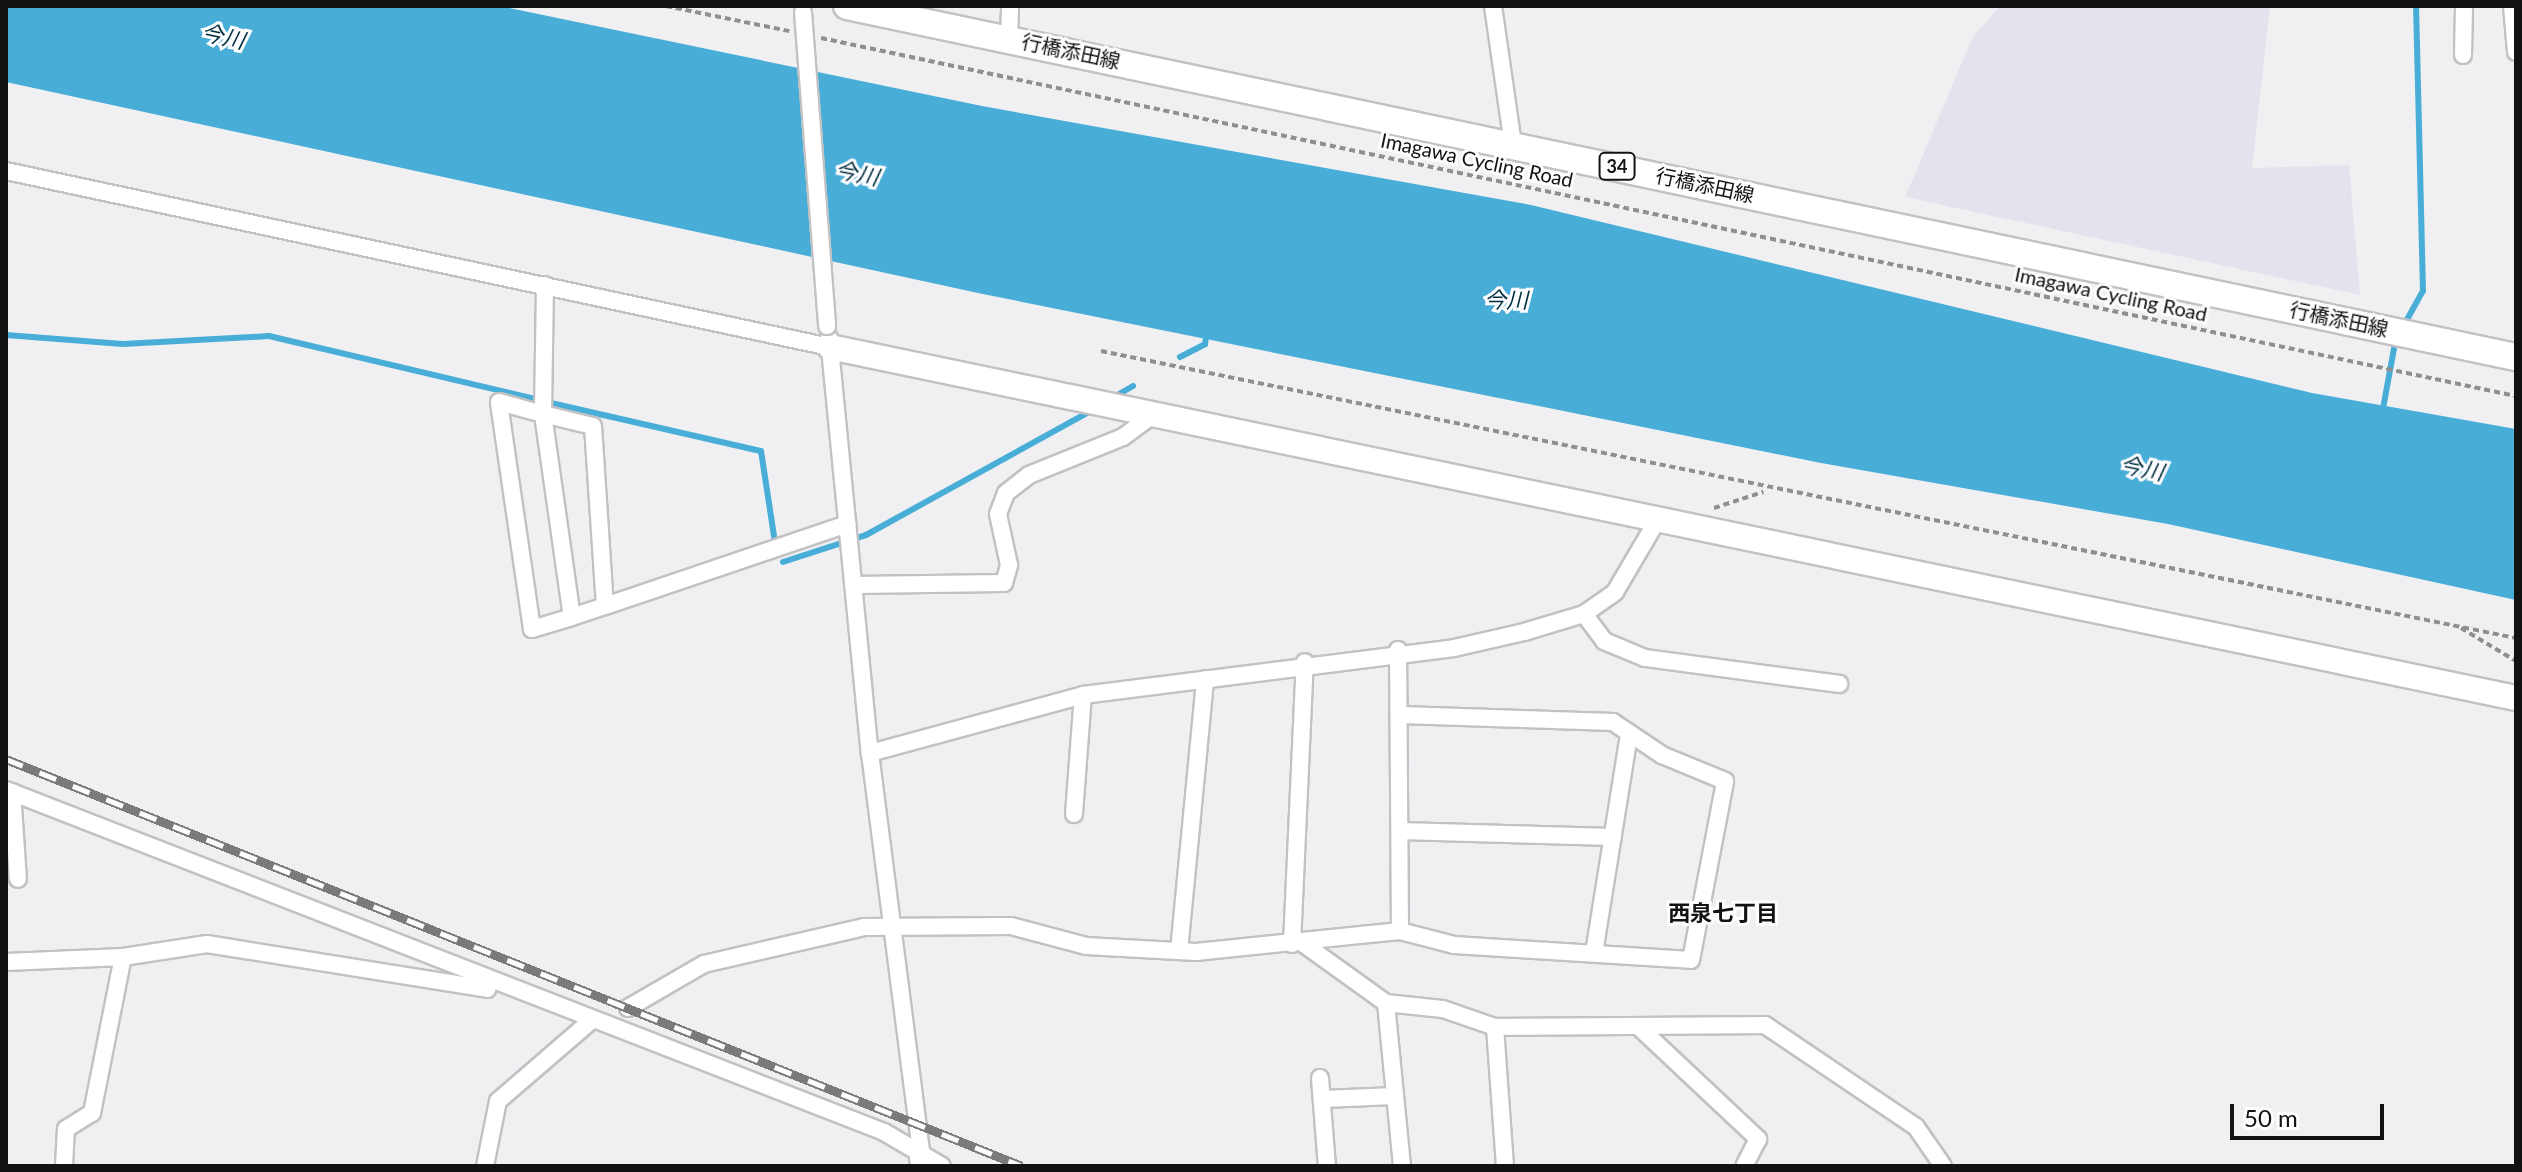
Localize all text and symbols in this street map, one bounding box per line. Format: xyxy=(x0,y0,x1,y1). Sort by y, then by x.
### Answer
water label: 今川 xyxy=(199,19,247,53)
street label: 行橋添田線 xyxy=(1020,29,1122,73)
street label: Imagawa Cycling Road xyxy=(1379,128,1575,192)
road number: 34 xyxy=(1597,152,1637,180)
water label: 今川 xyxy=(833,156,881,190)
street label: 行橋添田線 xyxy=(1654,163,1756,207)
street label: Imagawa Cycling Road xyxy=(2013,262,2209,326)
water label: 今川 xyxy=(1484,287,1528,313)
street label: 行橋添田線 xyxy=(2288,297,2390,341)
water label: 今川 xyxy=(2118,451,2166,485)
district label: 西泉七丁目 xyxy=(1668,900,1778,926)
scale bar xyxy=(2234,1088,2388,1138)
text: 50 m xyxy=(2244,1103,2298,1132)

